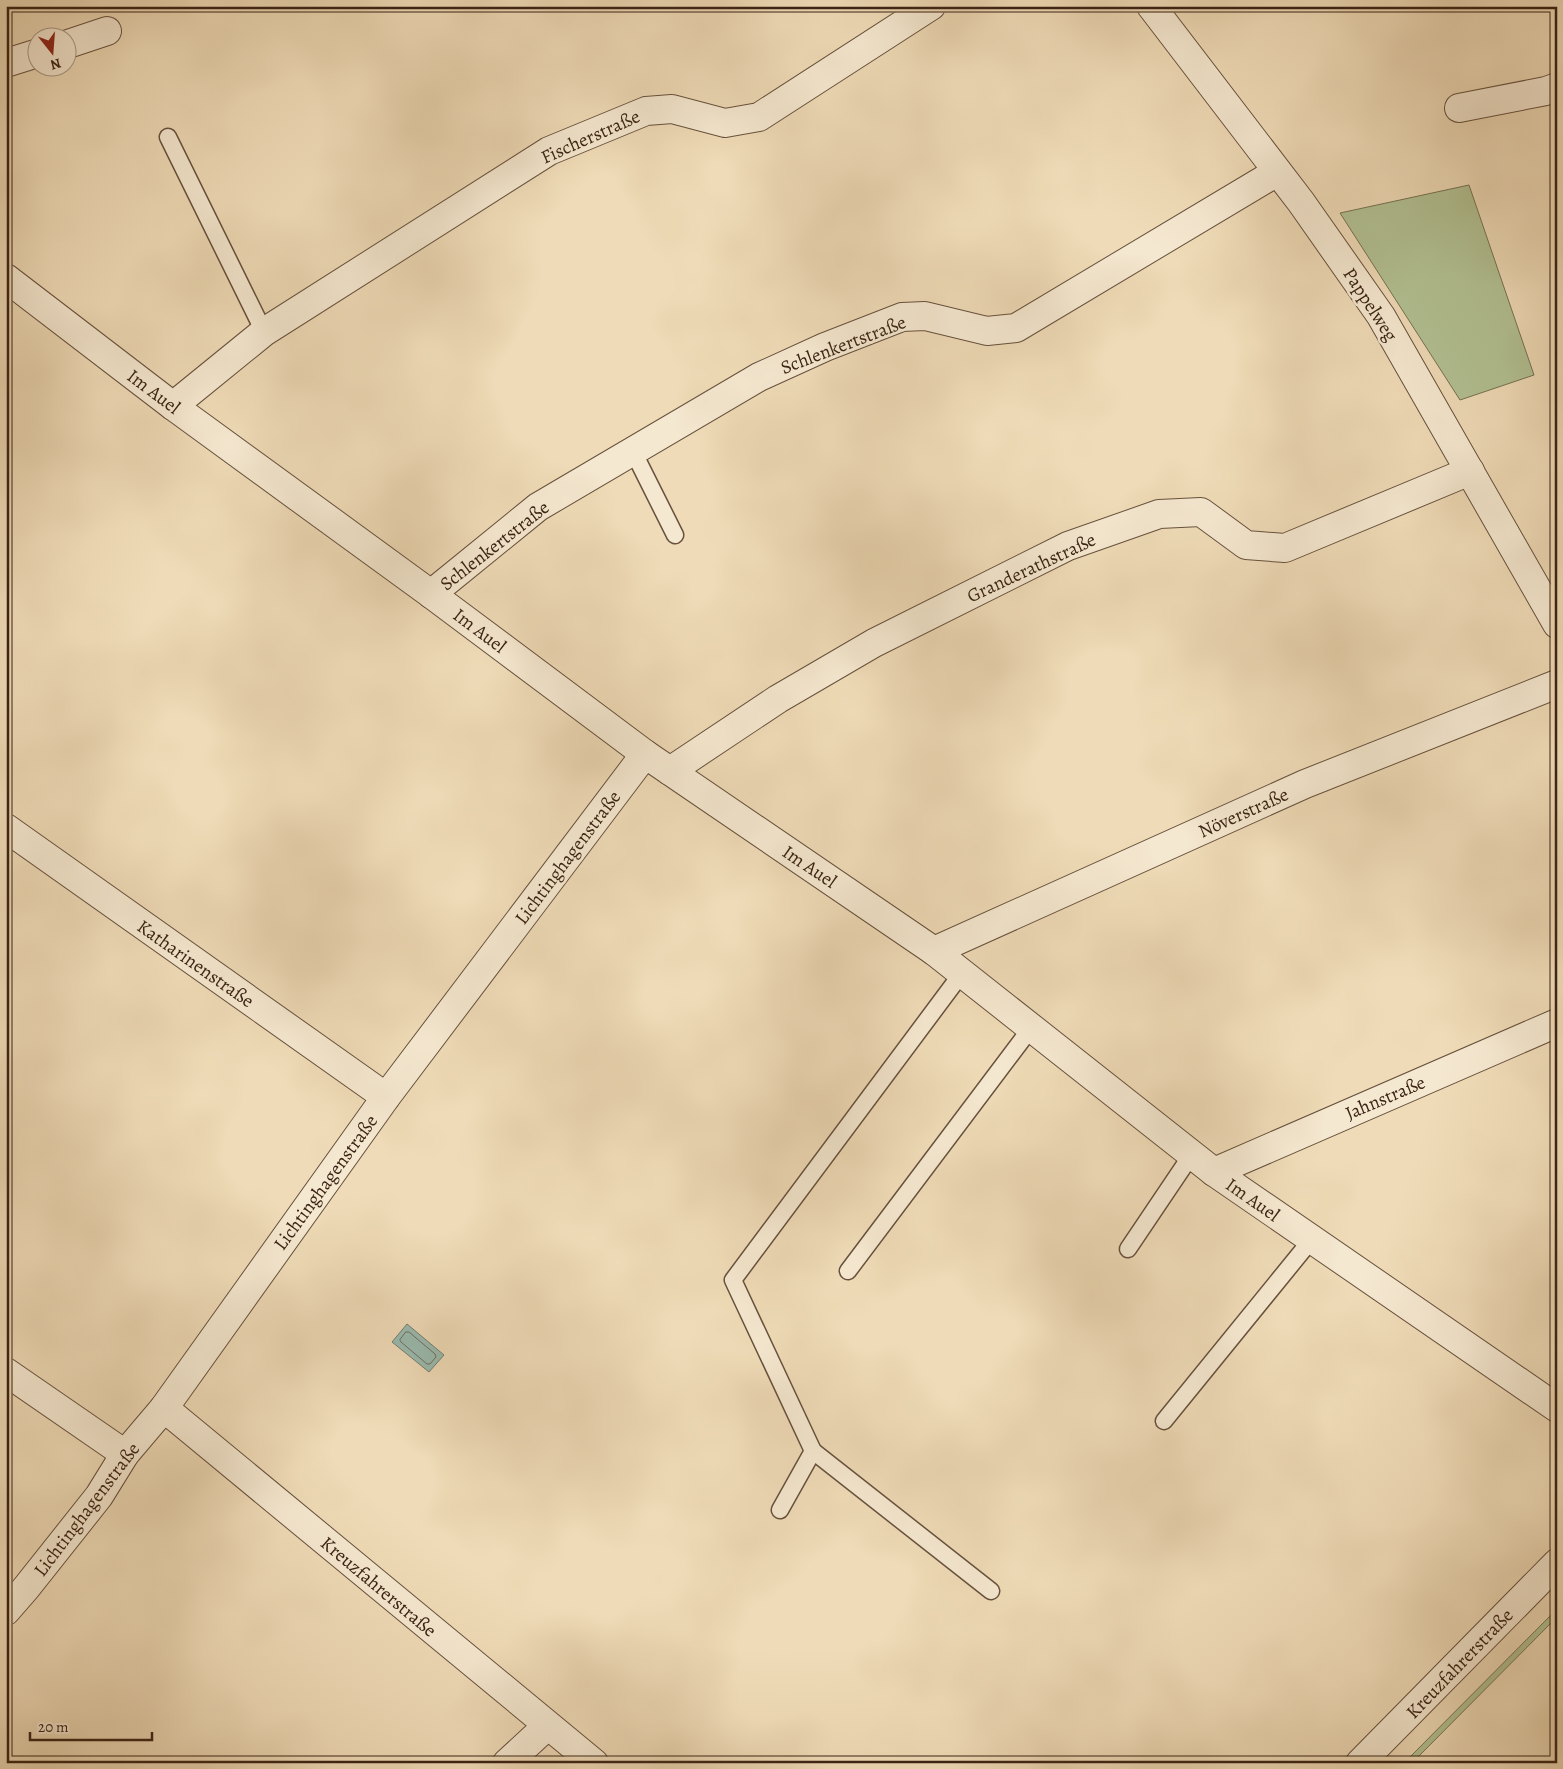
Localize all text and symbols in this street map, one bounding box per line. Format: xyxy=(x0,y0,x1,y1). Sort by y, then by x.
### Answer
north arrow xyxy=(28,28,78,78)
text: N xyxy=(48,53,63,75)
street label: Fischerstraße xyxy=(537,103,644,170)
street label: Pappelweg xyxy=(1337,263,1404,347)
street label: Schlenkertstraße xyxy=(777,309,910,381)
street label: Im Auel xyxy=(121,363,186,421)
street label: Schlenkertstraße xyxy=(435,495,555,597)
street label: Granderathstraße xyxy=(963,527,1100,609)
street label: Im Auel xyxy=(447,602,512,660)
street label: Növerstraße xyxy=(1194,782,1293,844)
street label: Lichtinghagenstraße xyxy=(509,785,627,930)
street label: Im Auel xyxy=(777,839,842,895)
street label: Katharinenstraße xyxy=(132,914,259,1014)
street label: Jahnstraße xyxy=(1341,1069,1429,1126)
street label: Lichtinghagenstraße xyxy=(268,1109,384,1256)
street label: Im Auel xyxy=(1220,1172,1285,1228)
street label: Lichtinghagenstraße xyxy=(28,1437,146,1582)
street label: Kreuzfahrerstraße xyxy=(315,1530,442,1643)
street label: Kreuzfahrerstraße xyxy=(1400,1603,1519,1725)
scale bar xyxy=(30,1709,152,1741)
text: 20 m xyxy=(38,1717,69,1737)

